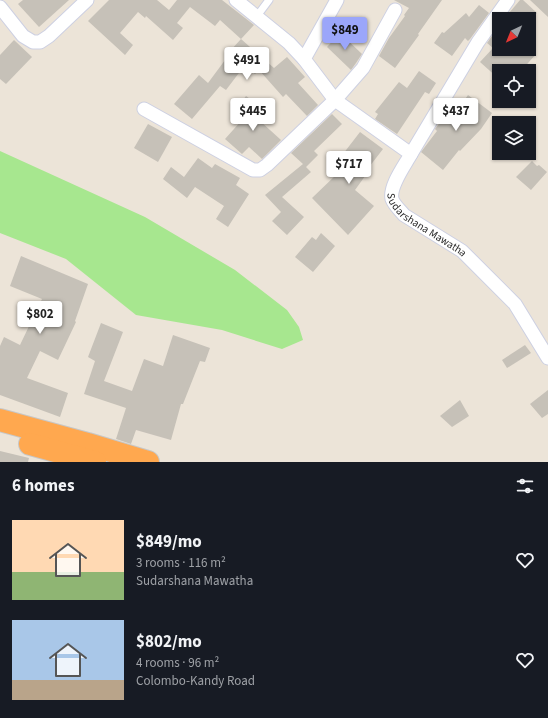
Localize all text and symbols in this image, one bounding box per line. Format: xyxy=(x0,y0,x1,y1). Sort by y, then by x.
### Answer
north arrow xyxy=(492,12,536,56)
map controls xyxy=(492,12,536,160)
pin: $849 xyxy=(321,17,369,51)
text: $849 xyxy=(331,21,359,39)
pin: $491 xyxy=(223,47,271,81)
text: $491 xyxy=(233,51,261,69)
button: locate xyxy=(492,64,536,108)
pin: $445 xyxy=(229,98,277,132)
pin: $437 xyxy=(432,98,480,132)
text: $445 xyxy=(239,102,267,120)
text: $437 xyxy=(442,102,470,120)
button: layers xyxy=(492,116,536,160)
pin: $717 xyxy=(325,151,373,185)
text: $717 xyxy=(335,155,363,173)
street label: Sudarshana Mawatha xyxy=(384,193,470,260)
pin: $802 xyxy=(16,301,64,335)
text: $802 xyxy=(26,305,54,323)
text: 6 homes xyxy=(12,474,74,498)
icon: filters xyxy=(514,475,536,497)
text: $849/mo xyxy=(136,530,202,554)
icon: home xyxy=(44,536,92,584)
icon: heart xyxy=(514,549,536,571)
text: 3 rooms · 116 m² xyxy=(136,554,226,572)
text: Sudarshana Mawatha xyxy=(136,572,253,590)
text: $802/mo xyxy=(136,630,202,654)
icon: home xyxy=(44,636,92,684)
icon: heart xyxy=(514,649,536,671)
text: 4 rooms · 96 m² xyxy=(136,654,219,672)
text: Colombo-Kandy Road xyxy=(136,672,255,690)

